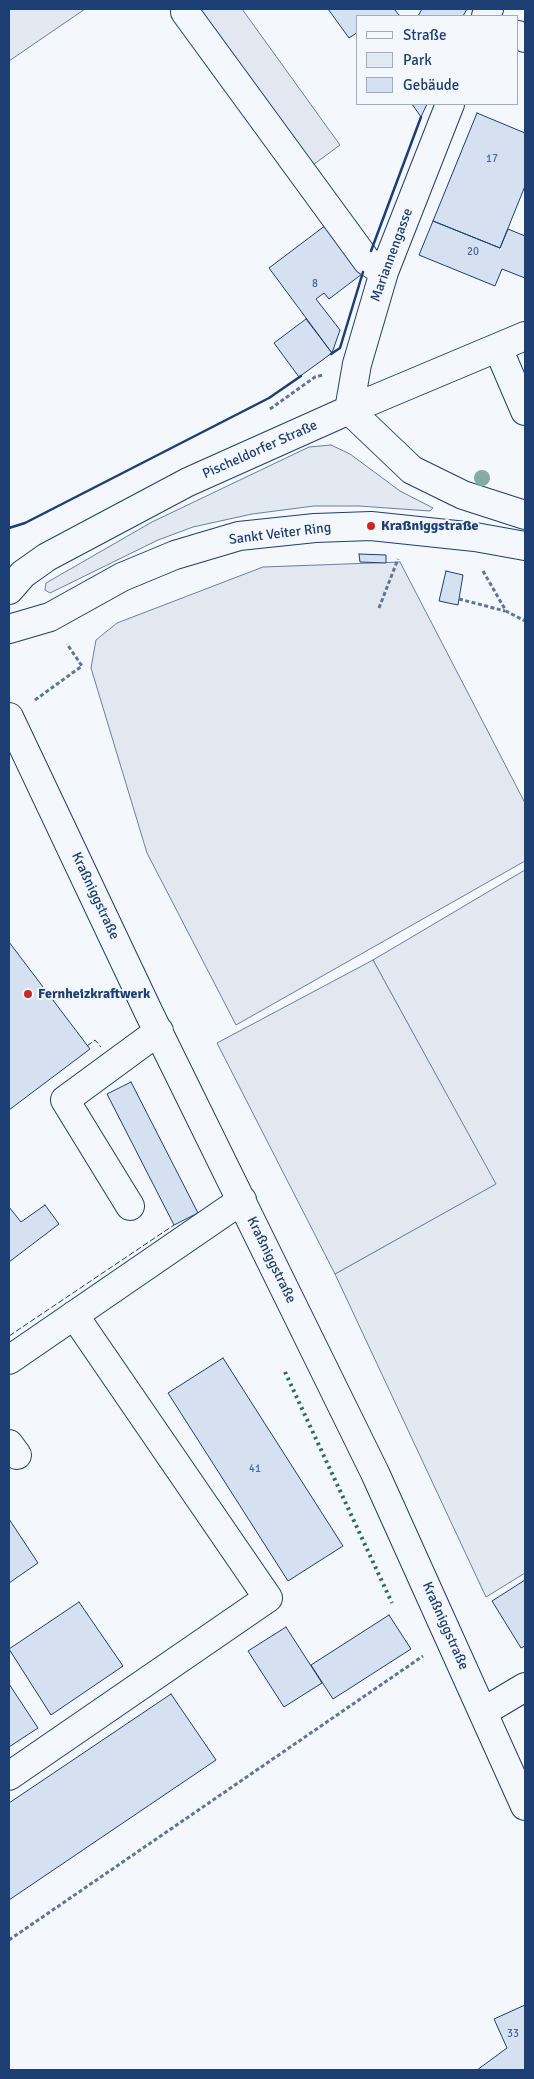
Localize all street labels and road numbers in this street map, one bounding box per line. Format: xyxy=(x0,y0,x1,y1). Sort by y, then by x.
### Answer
street label: Mariannengasse xyxy=(367,206,417,304)
street label: Pischeldorfer Straße xyxy=(200,417,320,483)
street label: Sankt Veiter Ring xyxy=(228,519,332,549)
street label: Kraßniggstraße xyxy=(67,850,123,942)
street label: Kraßniggstraße xyxy=(243,1214,299,1306)
street label: Kraßniggstraße xyxy=(418,1579,472,1673)

